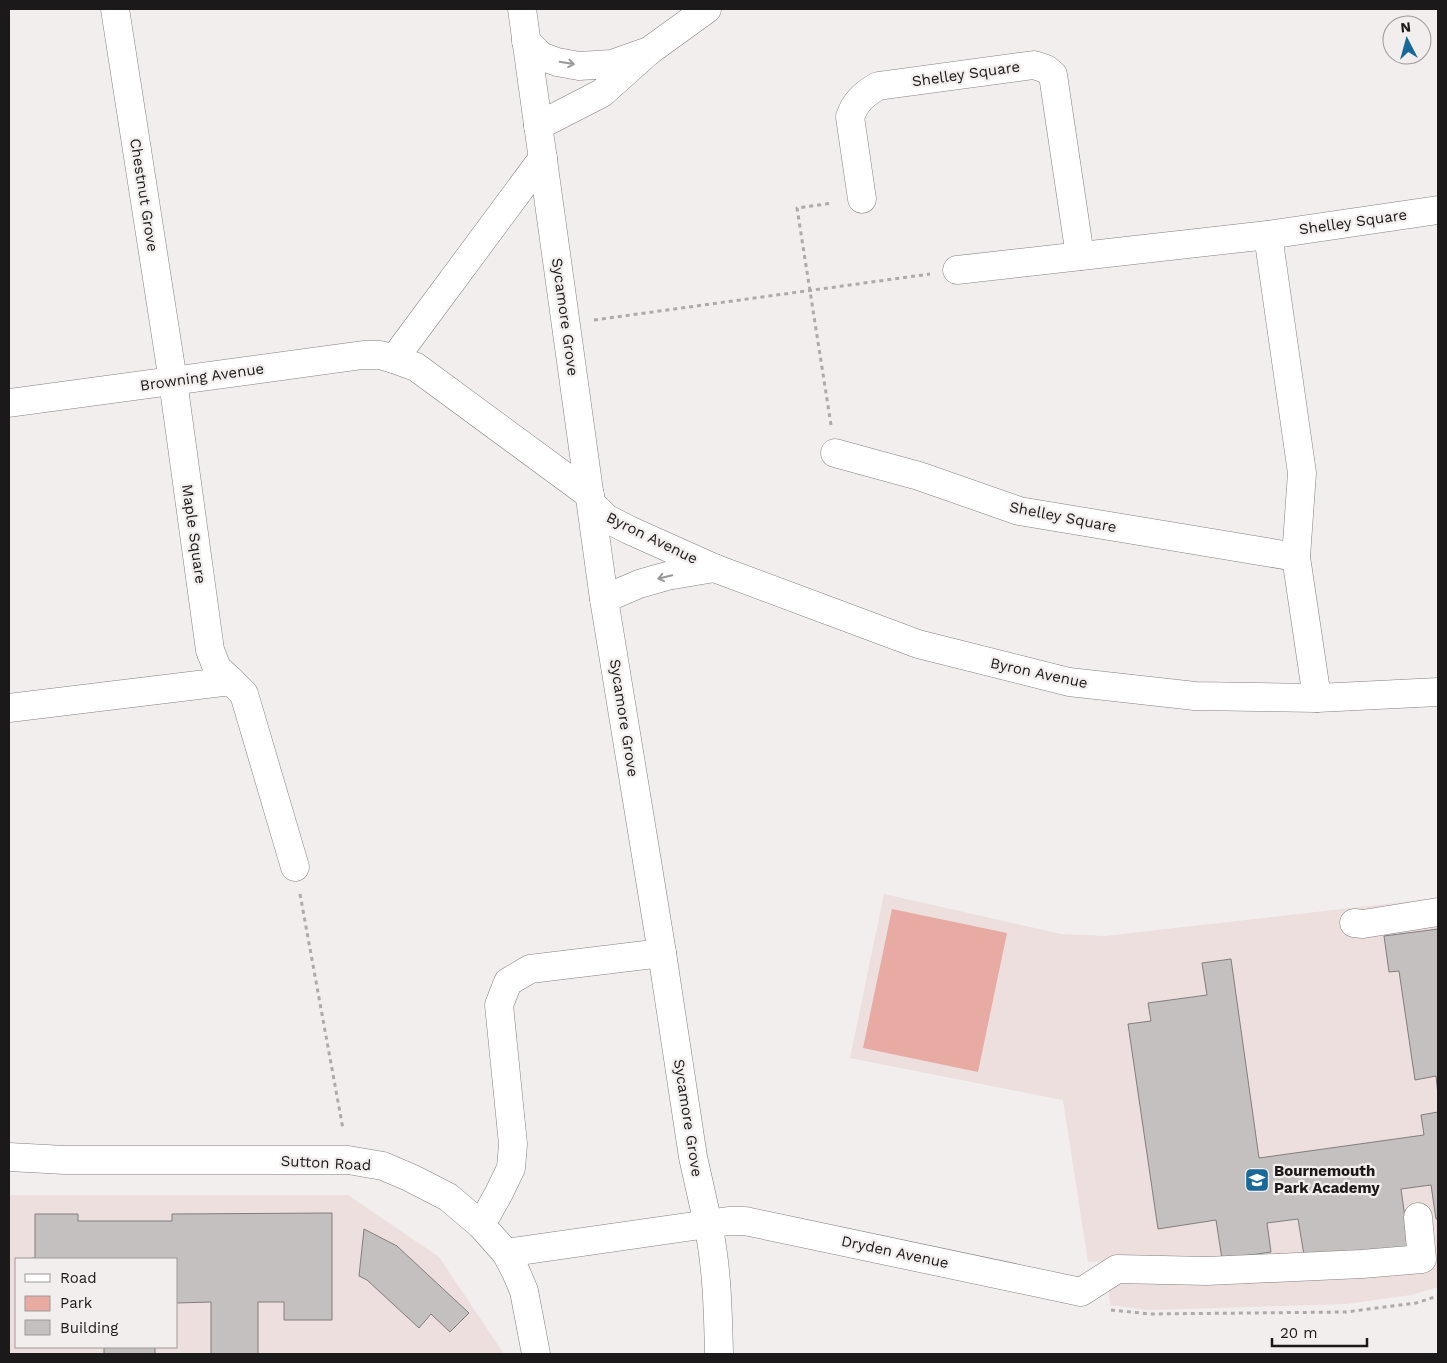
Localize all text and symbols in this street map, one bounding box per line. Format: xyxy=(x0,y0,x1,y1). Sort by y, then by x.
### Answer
north arrow xyxy=(1382,15,1432,65)
text: N xyxy=(1400,19,1412,36)
street label: Shelley Square xyxy=(911,58,1021,90)
one-way arrow xyxy=(559,59,575,69)
street label: Chestnut Grove xyxy=(126,137,162,253)
street label: Shelley Square xyxy=(1298,206,1408,238)
street label: Sycamore Grove xyxy=(548,257,582,377)
street label: Browning Avenue xyxy=(139,359,265,395)
street label: Maple Square xyxy=(178,483,210,585)
street label: Shelley Square xyxy=(1008,498,1118,536)
street label: Byron Avenue xyxy=(603,508,701,568)
one-way arrow xyxy=(658,573,674,582)
street label: Byron Avenue xyxy=(989,654,1089,692)
street label: Sycamore Grove xyxy=(606,658,642,778)
street label: Sycamore Grove xyxy=(670,1058,706,1178)
street label: Sutton Road xyxy=(280,1152,372,1174)
place label: Bournemouth Park Academy xyxy=(1274,1162,1380,1197)
school or university icon: Bournemouth Park Academy xyxy=(1244,1167,1270,1193)
street label: Dryden Avenue xyxy=(840,1232,950,1272)
legend xyxy=(15,1258,178,1348)
text: Road xyxy=(60,1269,97,1287)
text: Park xyxy=(60,1294,93,1312)
scale bar xyxy=(1272,1316,1367,1348)
text: Building xyxy=(60,1319,118,1337)
text: 20 m xyxy=(1280,1324,1318,1342)

